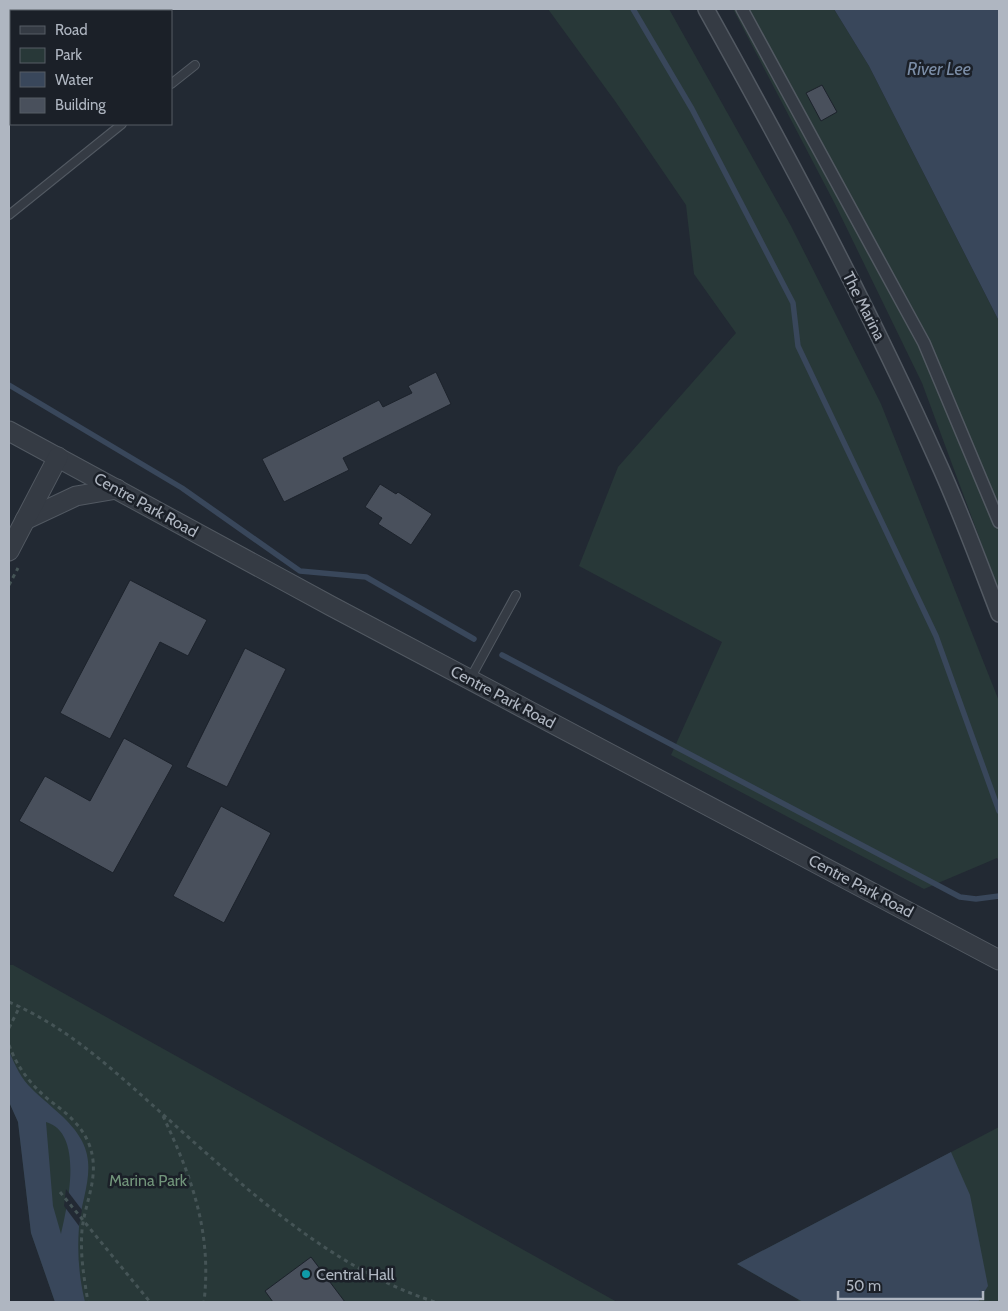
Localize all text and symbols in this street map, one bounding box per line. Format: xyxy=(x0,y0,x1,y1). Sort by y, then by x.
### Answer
legend xyxy=(10,10,172,125)
text: Road xyxy=(55,21,88,39)
text: Park xyxy=(55,46,82,64)
water label: River Lee xyxy=(907,58,971,80)
text: Water xyxy=(55,71,93,89)
text: Building xyxy=(55,96,106,114)
street label: The Marina xyxy=(839,268,890,344)
street label: Centre Park Road xyxy=(91,469,201,541)
street label: Centre Park Road xyxy=(447,661,559,733)
street label: Centre Park Road xyxy=(805,850,917,922)
park label: Marina Park xyxy=(109,1171,188,1190)
place label: Central Hall xyxy=(316,1265,395,1284)
marker: Central Hall xyxy=(300,1268,312,1280)
scale bar xyxy=(838,1268,983,1300)
text: 50 m xyxy=(846,1277,881,1295)

